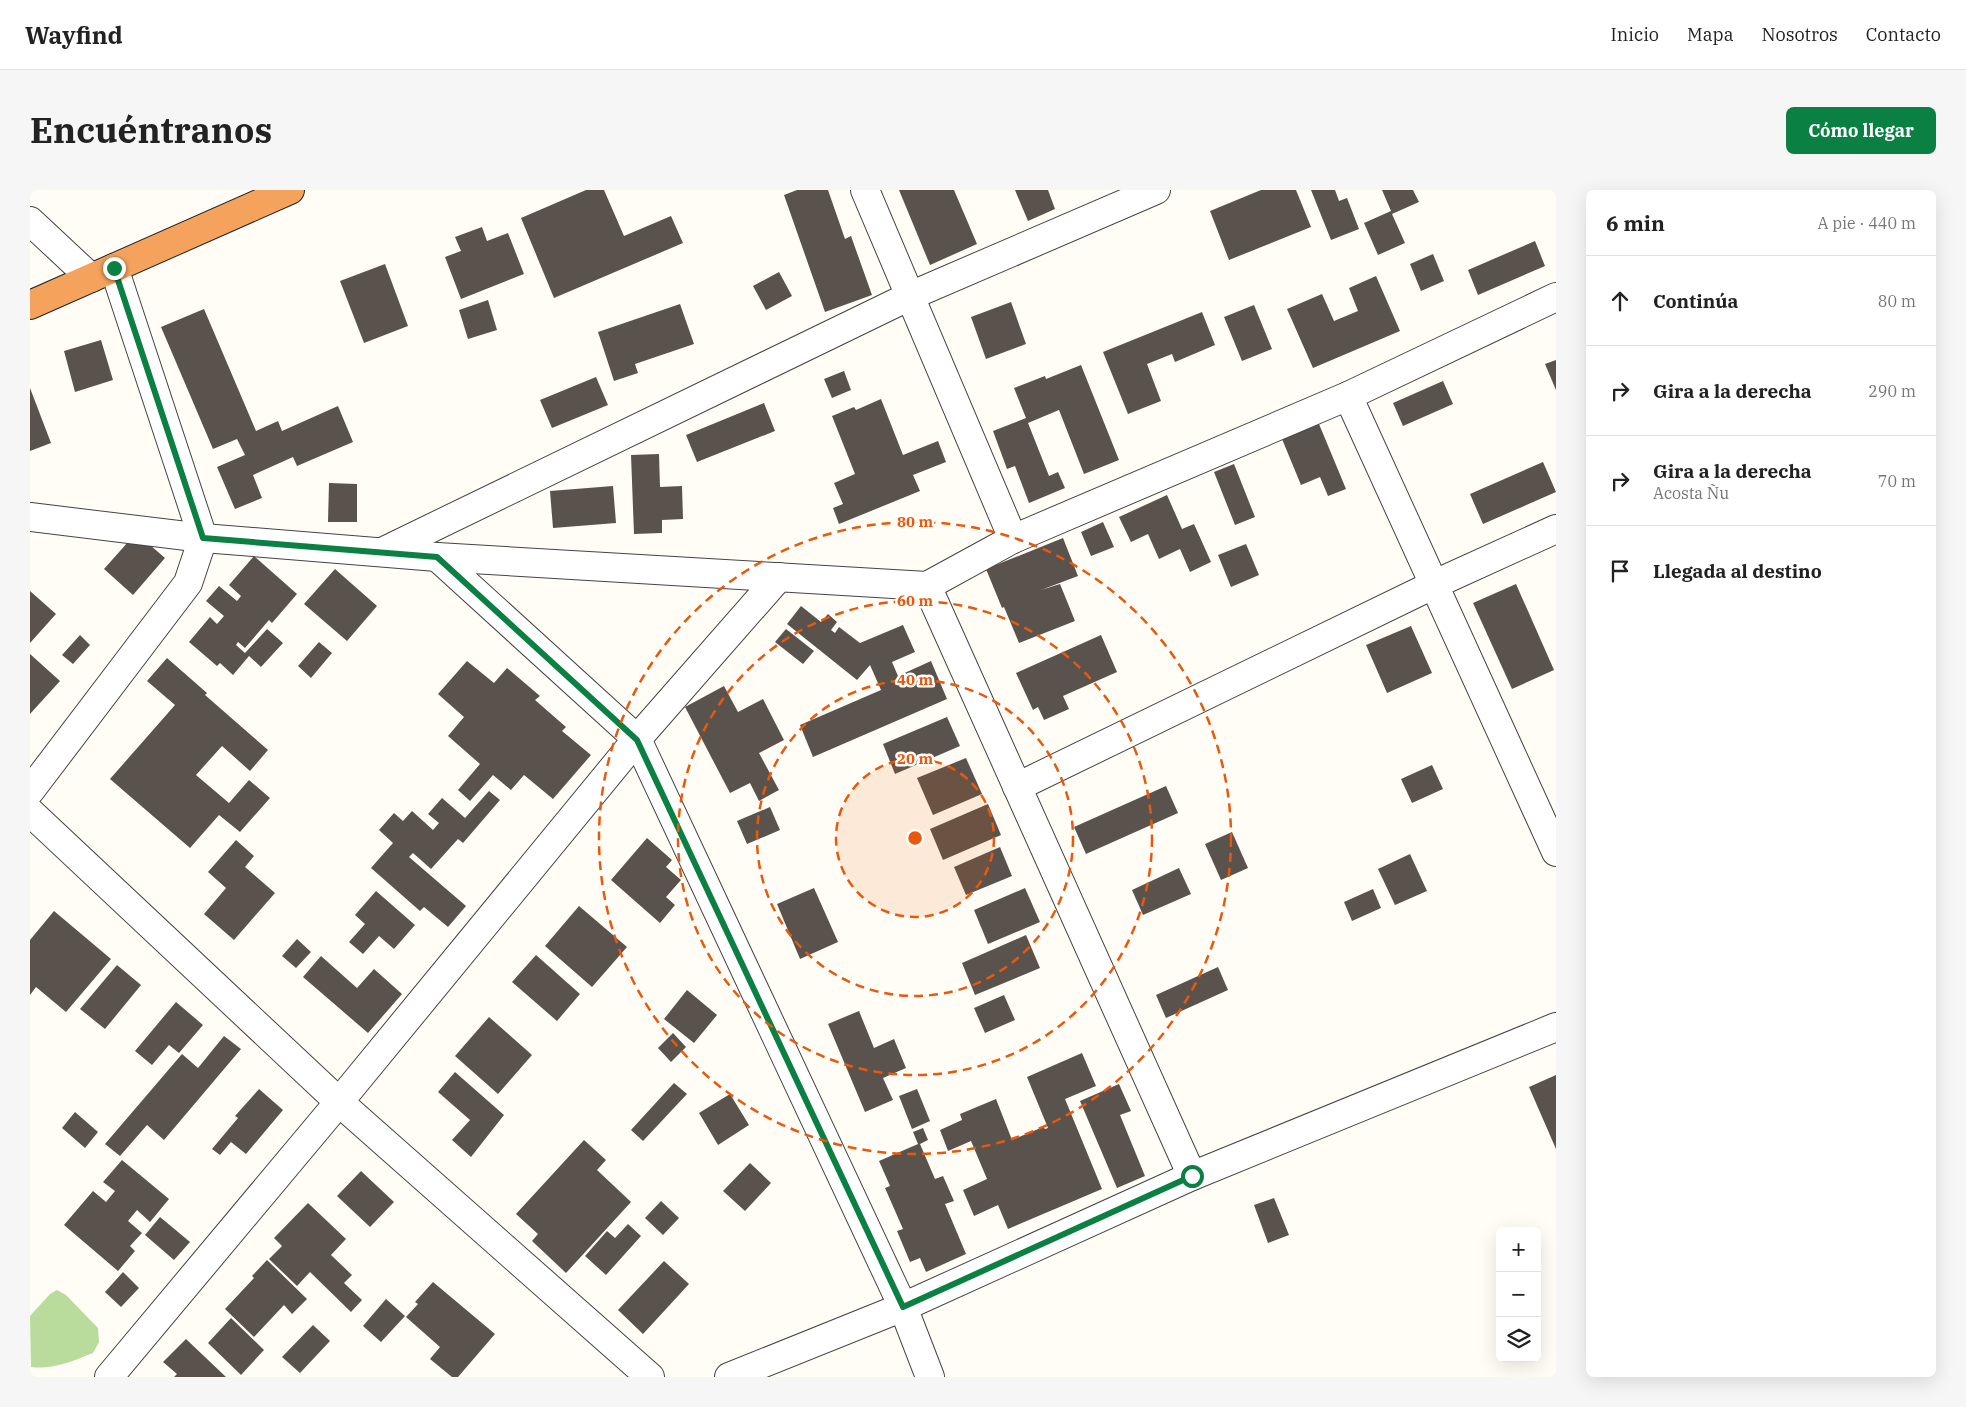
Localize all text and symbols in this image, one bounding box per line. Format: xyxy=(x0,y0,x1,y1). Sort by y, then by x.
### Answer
text: Wayfind xyxy=(25,19,123,51)
text: Inicio xyxy=(1611,23,1659,46)
text: Mapa xyxy=(1687,23,1734,46)
text: Nosotros xyxy=(1762,23,1838,46)
text: Contacto xyxy=(1866,23,1941,46)
text: Encuéntranos xyxy=(30,107,272,153)
button: Cómo llegar xyxy=(1786,107,1936,154)
text: 6 min xyxy=(1606,209,1665,237)
text: A pie · 440 m xyxy=(1818,213,1916,233)
route end xyxy=(103,257,126,280)
icon: ahead xyxy=(1606,287,1634,315)
text: Continúa xyxy=(1653,289,1738,313)
text: 80 m xyxy=(1878,291,1916,311)
icon: right xyxy=(1606,377,1634,405)
text: Gira a la derecha xyxy=(1653,379,1812,403)
text: 290 m xyxy=(1868,381,1916,401)
text: Gira a la derecha xyxy=(1653,459,1812,483)
icon: right xyxy=(1606,467,1634,495)
text: 70 m xyxy=(1878,471,1916,491)
text: Acosta Ñu xyxy=(1653,483,1729,503)
text: 80 m xyxy=(897,512,933,531)
icon: arrive xyxy=(1606,557,1634,585)
text: Llegada al destino xyxy=(1653,559,1822,583)
text: 60 m xyxy=(897,591,933,610)
text: 40 m xyxy=(897,670,933,689)
text: 20 m xyxy=(897,749,933,768)
centre of rings xyxy=(906,829,924,847)
route start xyxy=(1181,1165,1204,1188)
map controls xyxy=(1496,1227,1541,1362)
button: + xyxy=(1496,1227,1541,1272)
button: − xyxy=(1496,1272,1541,1317)
button: layers xyxy=(1496,1317,1541,1362)

